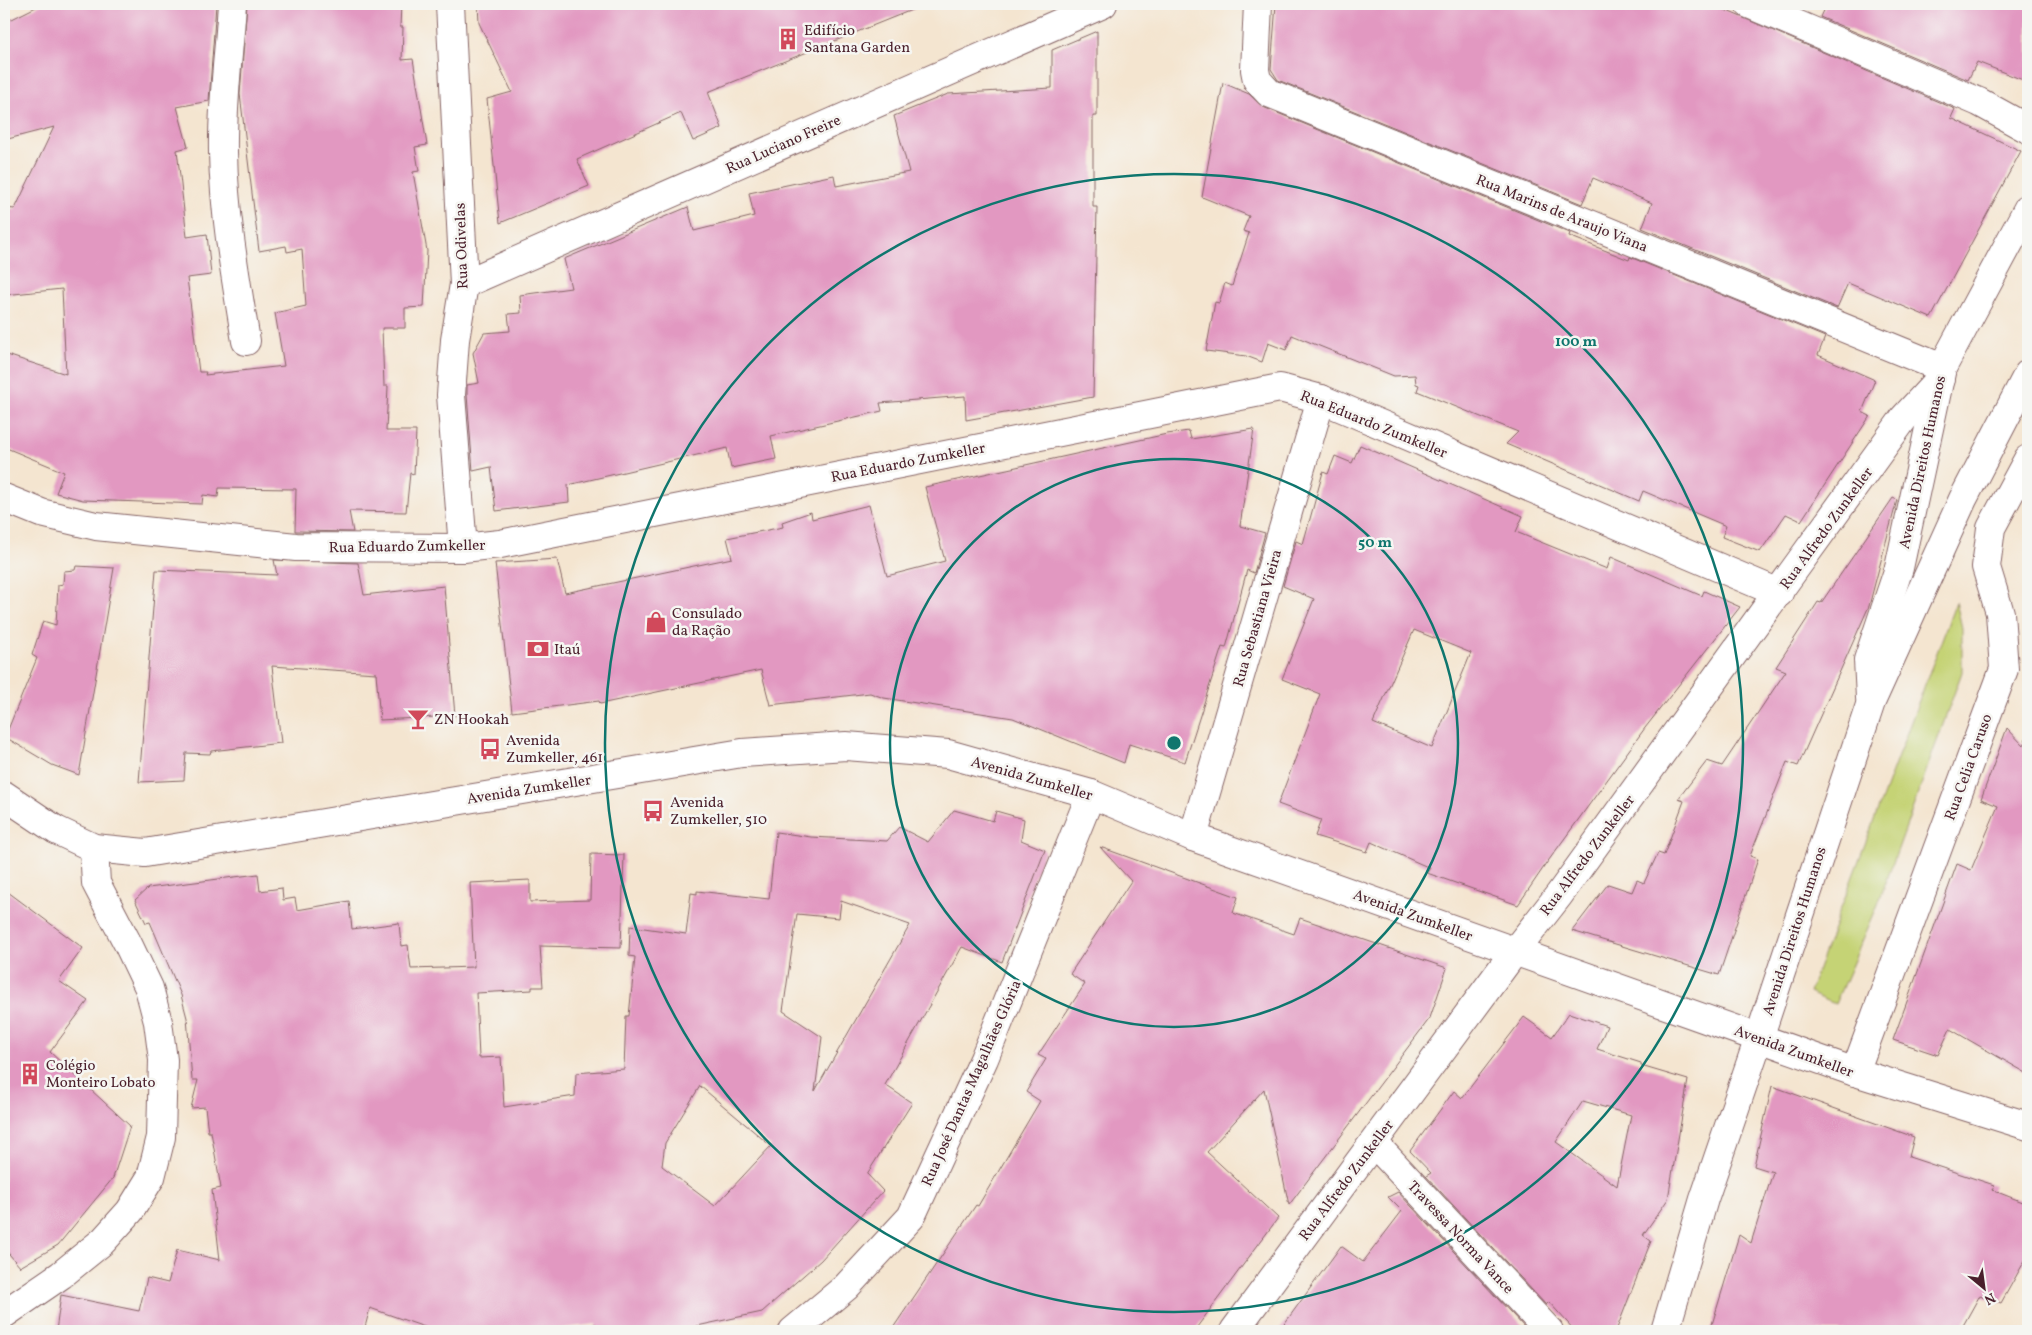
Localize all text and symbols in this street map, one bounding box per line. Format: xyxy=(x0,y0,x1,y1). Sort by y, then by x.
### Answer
place label: Edifício Santana Garden xyxy=(804,21,910,59)
building icon: Edifício Santana Garden xyxy=(775,26,801,52)
street label: Rua Luciano Freire xyxy=(723,111,844,180)
street label: Rua Marins de Araujo Viana xyxy=(1472,170,1651,259)
street label: Rua Odivelas xyxy=(450,202,475,289)
text: 100 m xyxy=(1555,332,1598,353)
street label: Avenida Direitos Humanos xyxy=(1895,374,1952,551)
street label: Rua Eduardo Zumkeller xyxy=(1297,386,1450,465)
street label: Rua Eduardo Zumkeller xyxy=(829,438,987,489)
street label: Rua Alfredo Zunkeller xyxy=(1776,463,1879,594)
text: 50 m xyxy=(1358,533,1392,554)
street label: Rua Eduardo Zumkeller xyxy=(328,536,486,559)
street label: Rua Sebastiana Vieira xyxy=(1229,547,1288,690)
place label: Consulado da Ração xyxy=(672,604,742,642)
shop icon: Consulado da Ração xyxy=(643,609,669,635)
bank icon: Itaú xyxy=(525,636,551,662)
place label: Itaú xyxy=(554,640,581,661)
bar icon: ZN Hookah xyxy=(405,706,431,732)
place label: ZN Hookah xyxy=(434,710,509,731)
street label: Rua Celia Caruso xyxy=(1940,711,1998,824)
place label: Avenida Zumkeller, 461 xyxy=(506,731,603,769)
centre of rings xyxy=(1165,734,1183,752)
bus stop icon: Avenida Zumkeller, 461 xyxy=(477,736,503,762)
street label: Avenida Zumkeller xyxy=(968,752,1095,807)
street label: Avenida Zumkeller xyxy=(466,770,593,811)
street label: Rua Alfredo Zunkeller xyxy=(1536,791,1641,921)
place label: Avenida Zumkeller, 510 xyxy=(670,793,767,831)
bus stop icon: Avenida Zumkeller, 510 xyxy=(640,798,666,824)
street label: Avenida Direitos Humanos xyxy=(1758,844,1833,1019)
street label: Avenida Zumkeller xyxy=(1350,885,1475,948)
street label: Rua José Dantas Magalhães Glória xyxy=(917,977,1027,1190)
street label: Avenida Zumkeller xyxy=(1731,1021,1856,1084)
place label: Colégio Monteiro Lobato xyxy=(46,1056,155,1094)
building icon: Colégio Monteiro Lobato xyxy=(17,1061,43,1087)
street label: Rua Alfredo Zunkeller xyxy=(1295,1116,1400,1246)
street label: Travessa Norma Vance xyxy=(1402,1177,1518,1299)
north arrow xyxy=(1960,1262,2010,1312)
text: N xyxy=(1981,1287,1999,1309)

